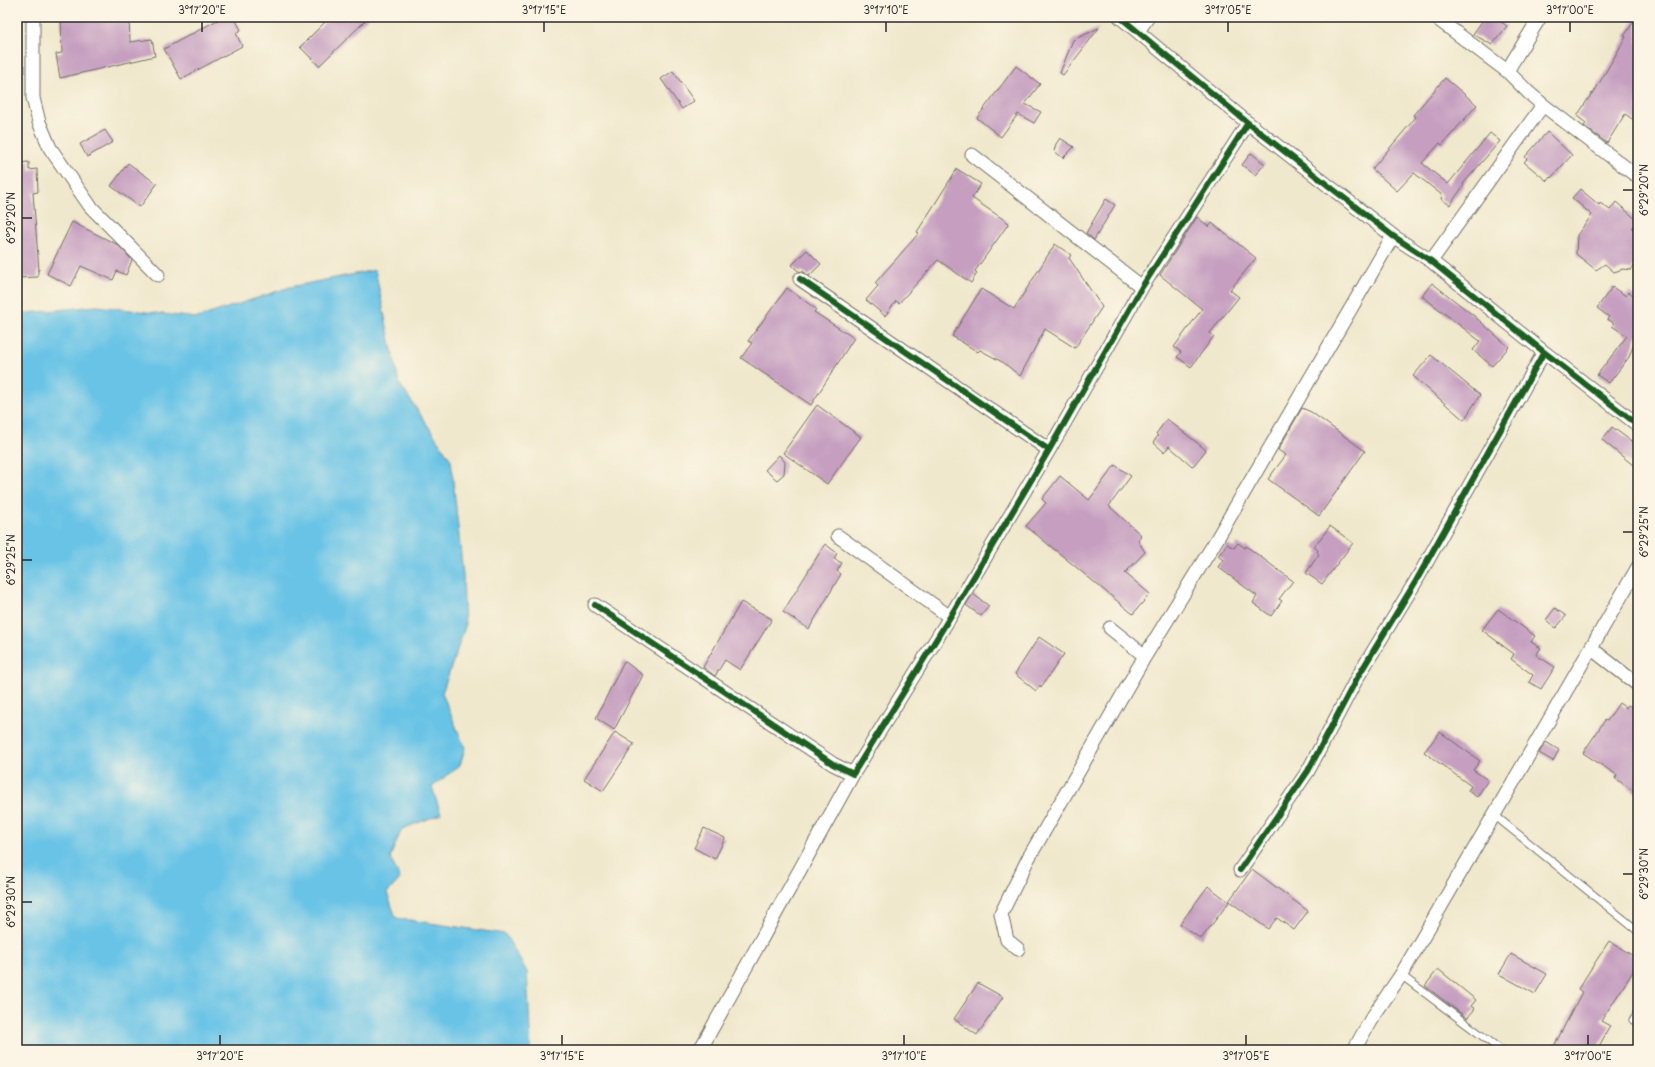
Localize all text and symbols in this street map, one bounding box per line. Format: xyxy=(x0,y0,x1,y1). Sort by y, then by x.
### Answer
text: 3°17'20"E xyxy=(178,2,226,17)
text: 3°17'15"E xyxy=(522,2,566,17)
text: 3°17'10"E xyxy=(863,2,909,17)
text: 3°17'05"E xyxy=(1205,2,1251,17)
text: 3°17'00"E xyxy=(1546,2,1594,17)
text: 6°29'20"N xyxy=(1636,164,1651,216)
text: 6°29'20"N xyxy=(3,192,18,244)
text: 6°29'25"N xyxy=(1636,506,1651,558)
text: 6°29'25"N xyxy=(3,534,18,586)
text: 6°29'30"N xyxy=(1636,848,1651,900)
text: 6°29'30"N xyxy=(3,876,18,928)
text: 3°17'20"E xyxy=(196,1048,244,1063)
text: 3°17'15"E xyxy=(540,1048,584,1063)
text: 3°17'10"E xyxy=(881,1048,927,1063)
text: 3°17'05"E xyxy=(1223,1048,1269,1063)
text: 3°17'00"E xyxy=(1564,1048,1612,1063)

